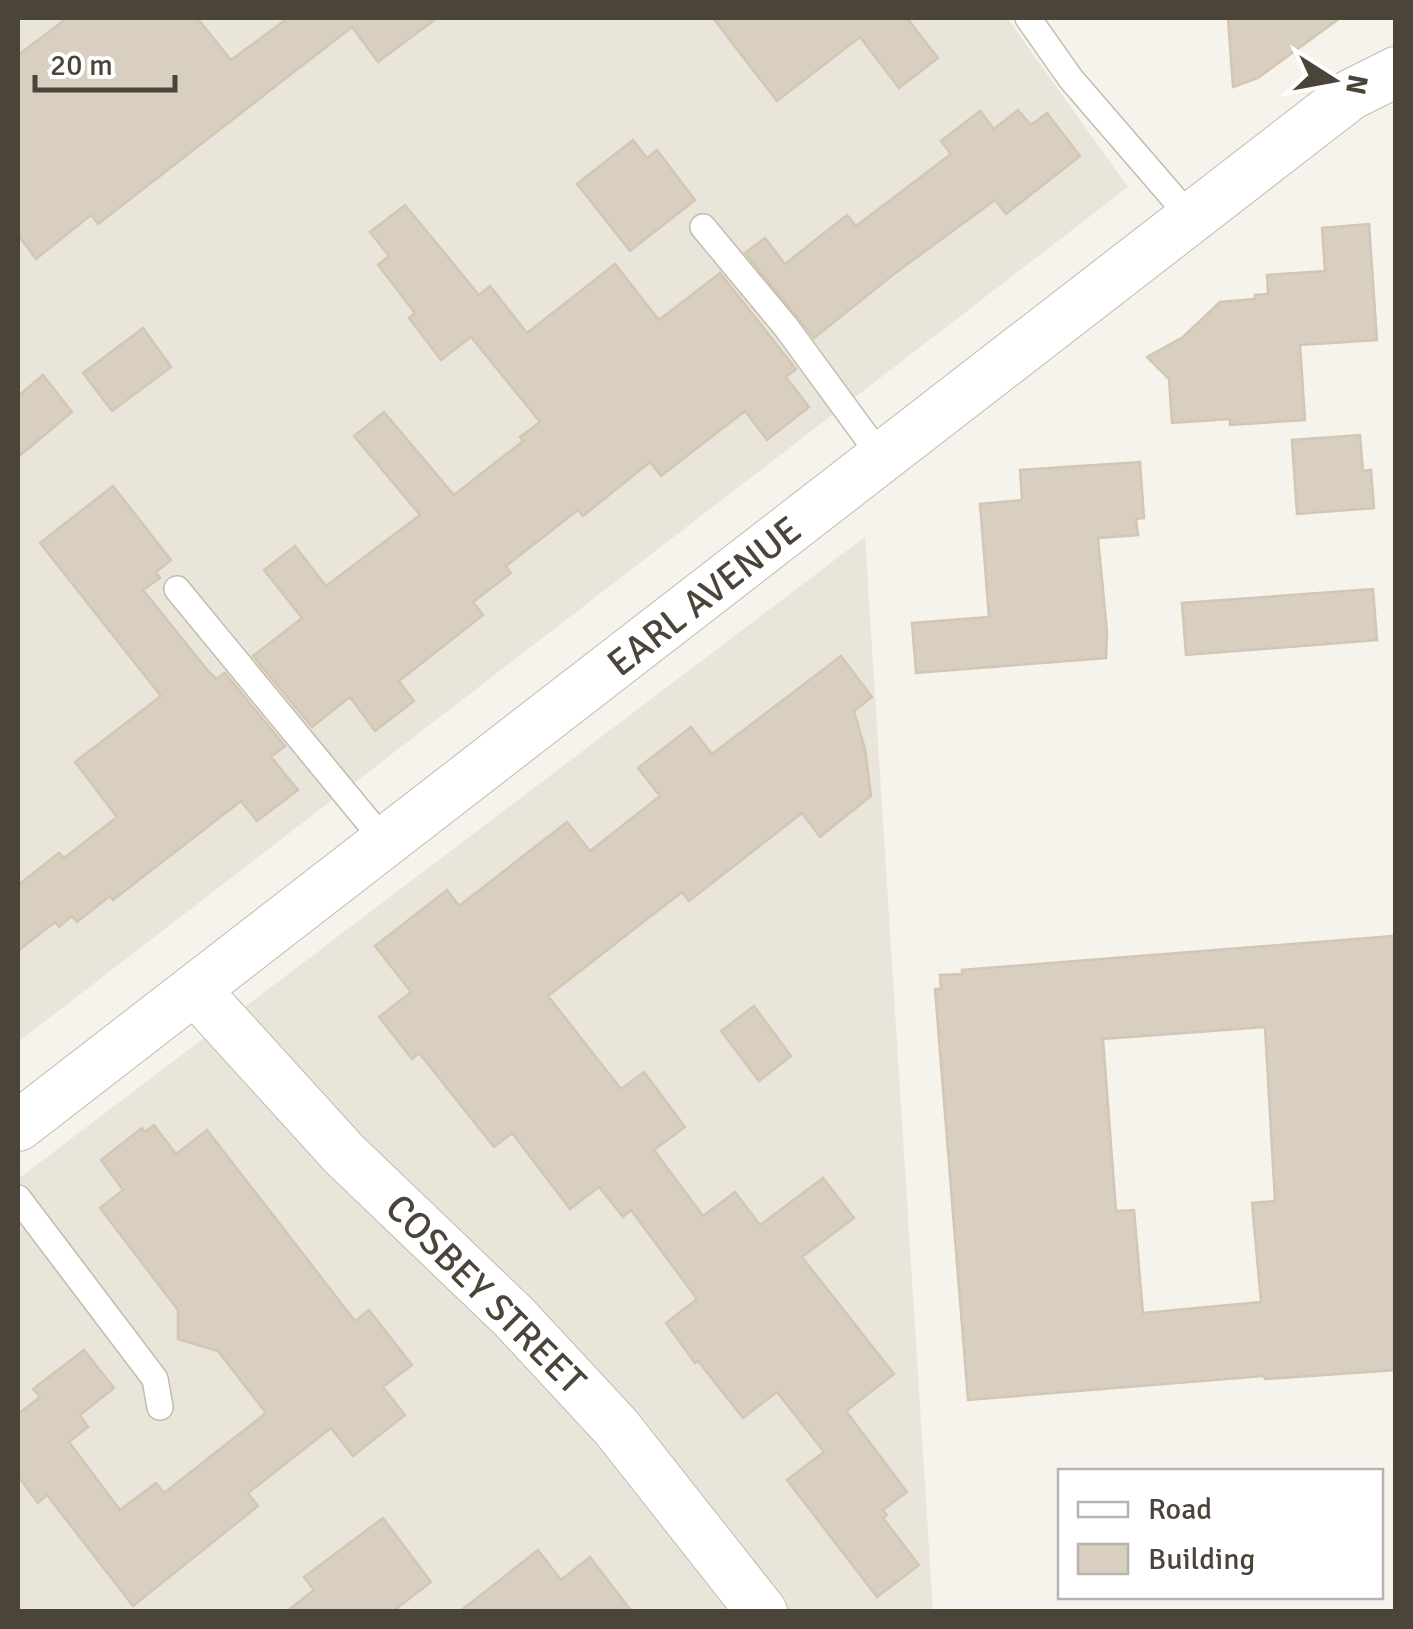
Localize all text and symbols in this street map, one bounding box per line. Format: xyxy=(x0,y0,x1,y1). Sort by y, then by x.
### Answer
scale bar xyxy=(35,30,175,92)
north arrow xyxy=(1283,30,1383,130)
text: 20 m xyxy=(50,47,113,84)
text: N xyxy=(1338,72,1375,97)
street label: EARL AVENUE xyxy=(598,506,810,687)
street label: COSBEY STREET xyxy=(376,1184,596,1405)
legend xyxy=(1058,1469,1383,1599)
text: Road xyxy=(1148,1491,1212,1528)
text: Building xyxy=(1148,1541,1255,1578)

